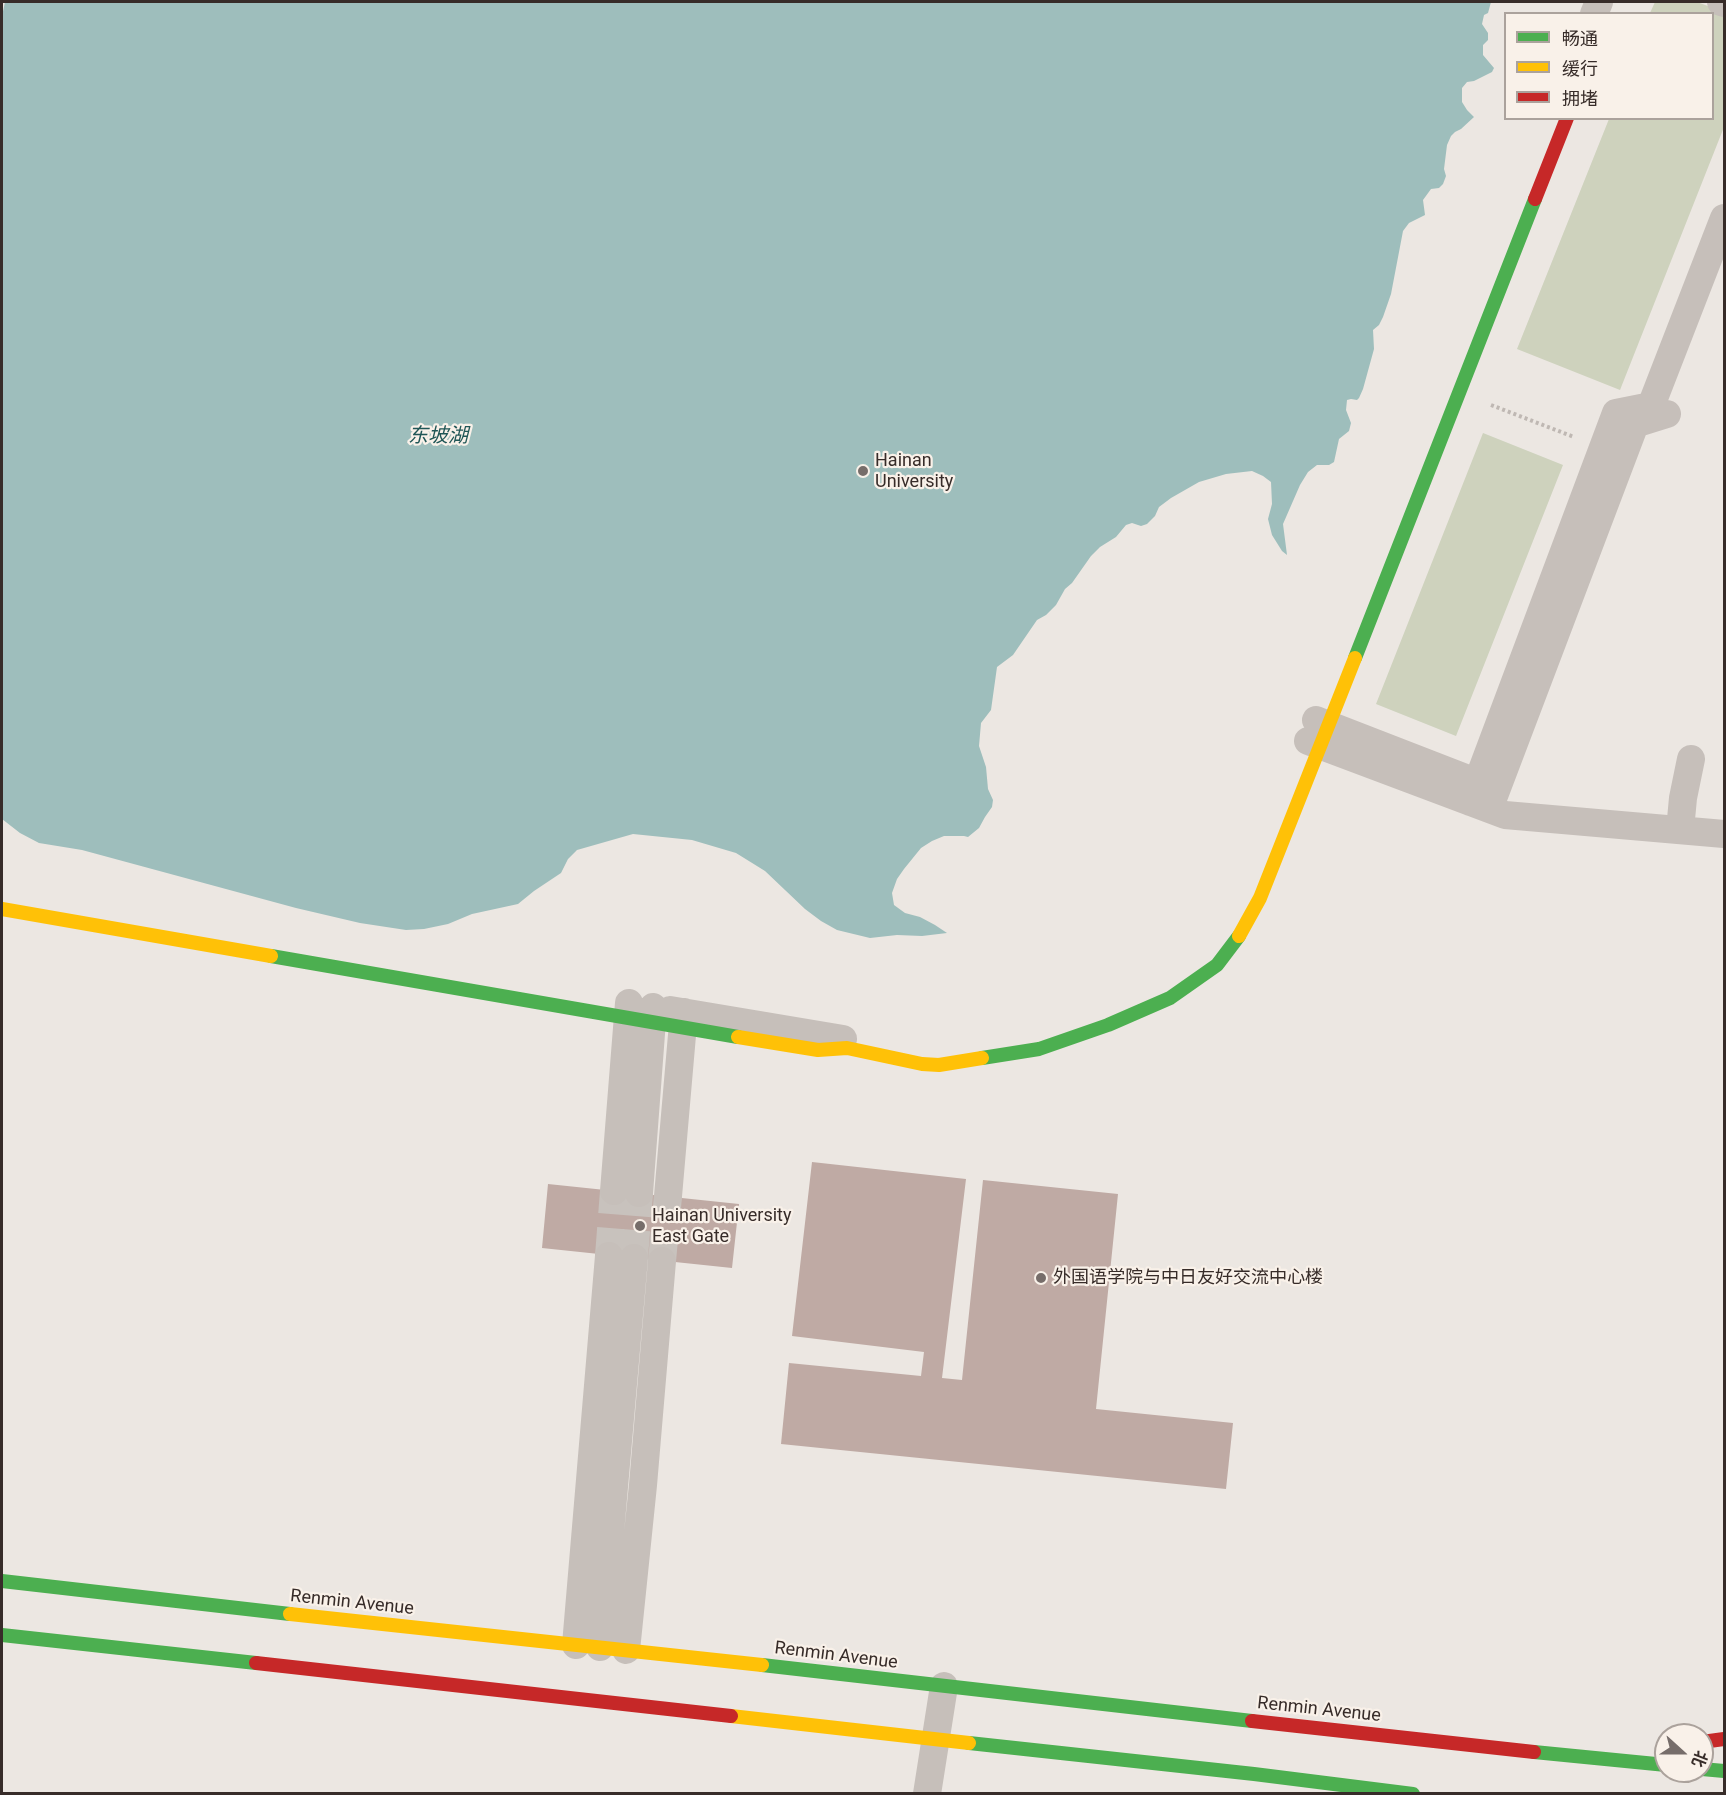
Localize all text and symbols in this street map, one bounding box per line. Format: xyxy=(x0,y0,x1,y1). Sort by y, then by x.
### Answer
legend xyxy=(1504,12,1714,120)
text: 畅通 xyxy=(1562,28,1598,49)
text: 缓行 xyxy=(1562,58,1598,79)
text: 拥堵 xyxy=(1562,88,1598,109)
water label: 东坡湖 xyxy=(408,425,468,449)
place label: Hainan University xyxy=(875,450,953,492)
marker: Hainan University xyxy=(856,464,870,478)
place label: Hainan University East Gate xyxy=(652,1205,791,1248)
marker: Hainan University East Gate xyxy=(633,1219,647,1233)
place label: 外国语学院与中日友好交流中心楼 xyxy=(1053,1267,1323,1289)
marker: 外国语学院与中日友好交流中心楼 xyxy=(1034,1271,1048,1285)
street label: Renmin Avenue xyxy=(289,1586,415,1620)
street label: Renmin Avenue xyxy=(773,1638,899,1674)
street label: Renmin Avenue xyxy=(1256,1693,1382,1727)
north arrow xyxy=(1654,1723,1714,1783)
text: 北 xyxy=(1688,1748,1711,1770)

